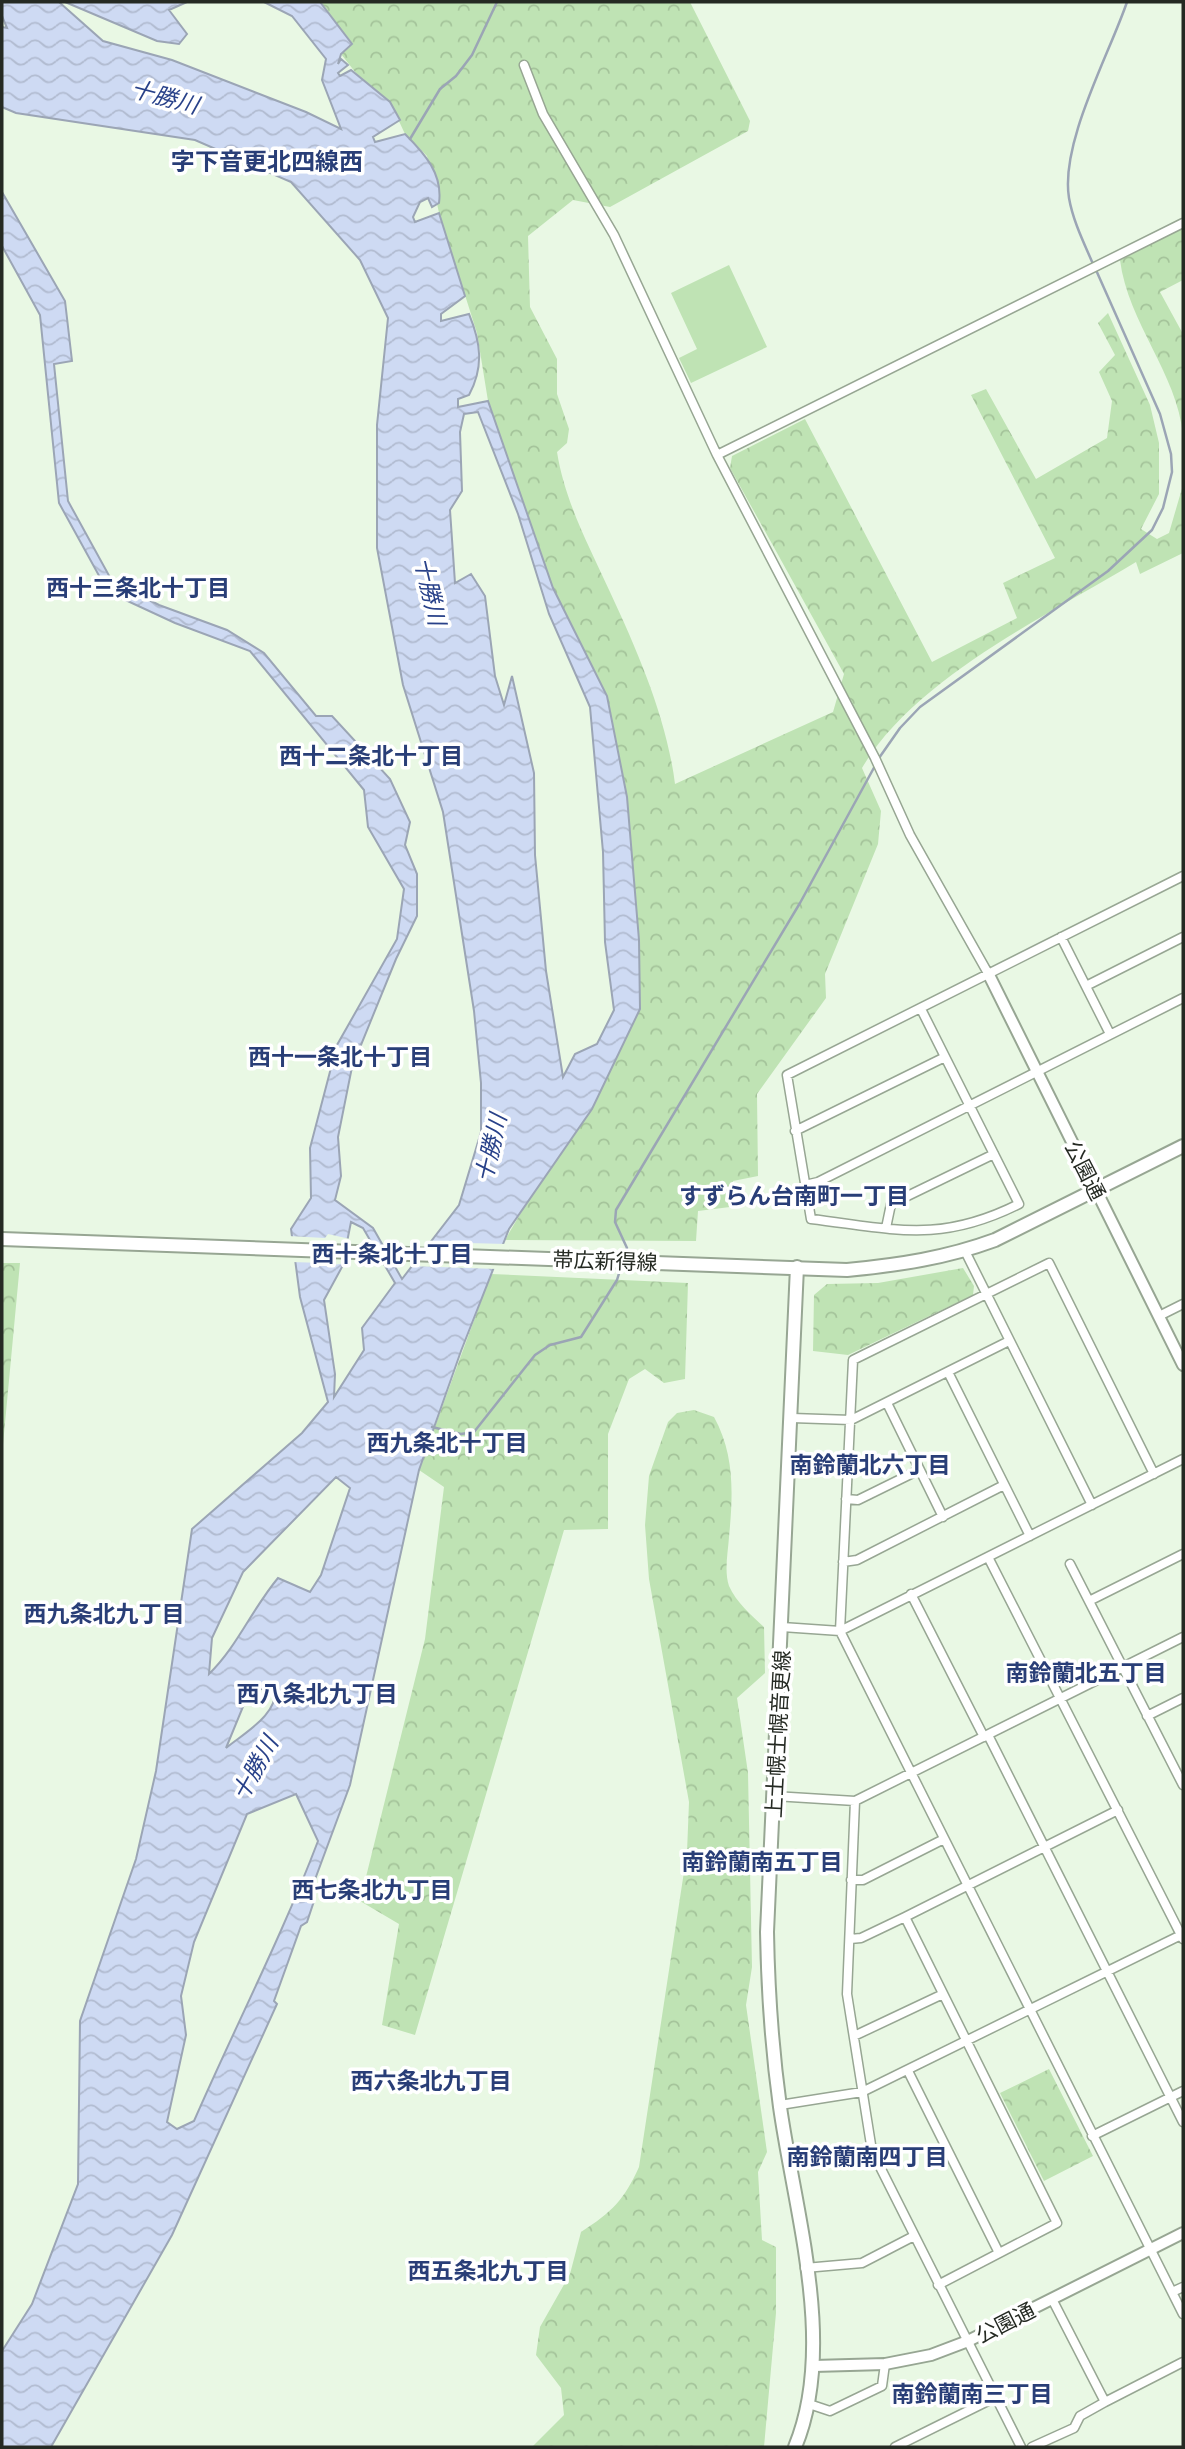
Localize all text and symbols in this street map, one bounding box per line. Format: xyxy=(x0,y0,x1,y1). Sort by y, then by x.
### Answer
water label: 十勝川 xyxy=(128,74,205,119)
district label: 字下音更北四線西 xyxy=(171,146,363,175)
water label: 十勝川 xyxy=(410,554,453,631)
district label: 西十三条北十丁目 xyxy=(46,573,230,601)
district label: 西十二条北十丁目 xyxy=(279,741,463,769)
district label: 西十一条北十丁目 xyxy=(248,1042,432,1070)
water label: 十勝川 xyxy=(469,1108,512,1185)
street label: 公園通 xyxy=(1061,1136,1111,1204)
district label: すずらん台南町一丁目 xyxy=(679,1181,909,1209)
district label: 西十条北十丁目 xyxy=(312,1239,473,1267)
street label: 帯広新得線 xyxy=(552,1246,658,1274)
district label: 西九条北十丁目 xyxy=(367,1428,528,1456)
district label: 南鈴蘭北六丁目 xyxy=(790,1450,951,1478)
district label: 西九条北九丁目 xyxy=(24,1599,185,1627)
street label: 上士幌士幌音更線 xyxy=(760,1649,794,1819)
district label: 南鈴蘭北五丁目 xyxy=(1006,1658,1167,1686)
district label: 西八条北九丁目 xyxy=(237,1679,398,1707)
water label: 十勝川 xyxy=(225,1728,284,1805)
district label: 南鈴蘭南五丁目 xyxy=(682,1847,843,1875)
district label: 西七条北九丁目 xyxy=(292,1875,453,1903)
district label: 西六条北九丁目 xyxy=(351,2066,512,2094)
district label: 南鈴蘭南四丁目 xyxy=(787,2142,948,2170)
district label: 西五条北九丁目 xyxy=(408,2256,569,2284)
street label: 公園通 xyxy=(971,2297,1039,2347)
district label: 南鈴蘭南三丁目 xyxy=(892,2379,1053,2407)

